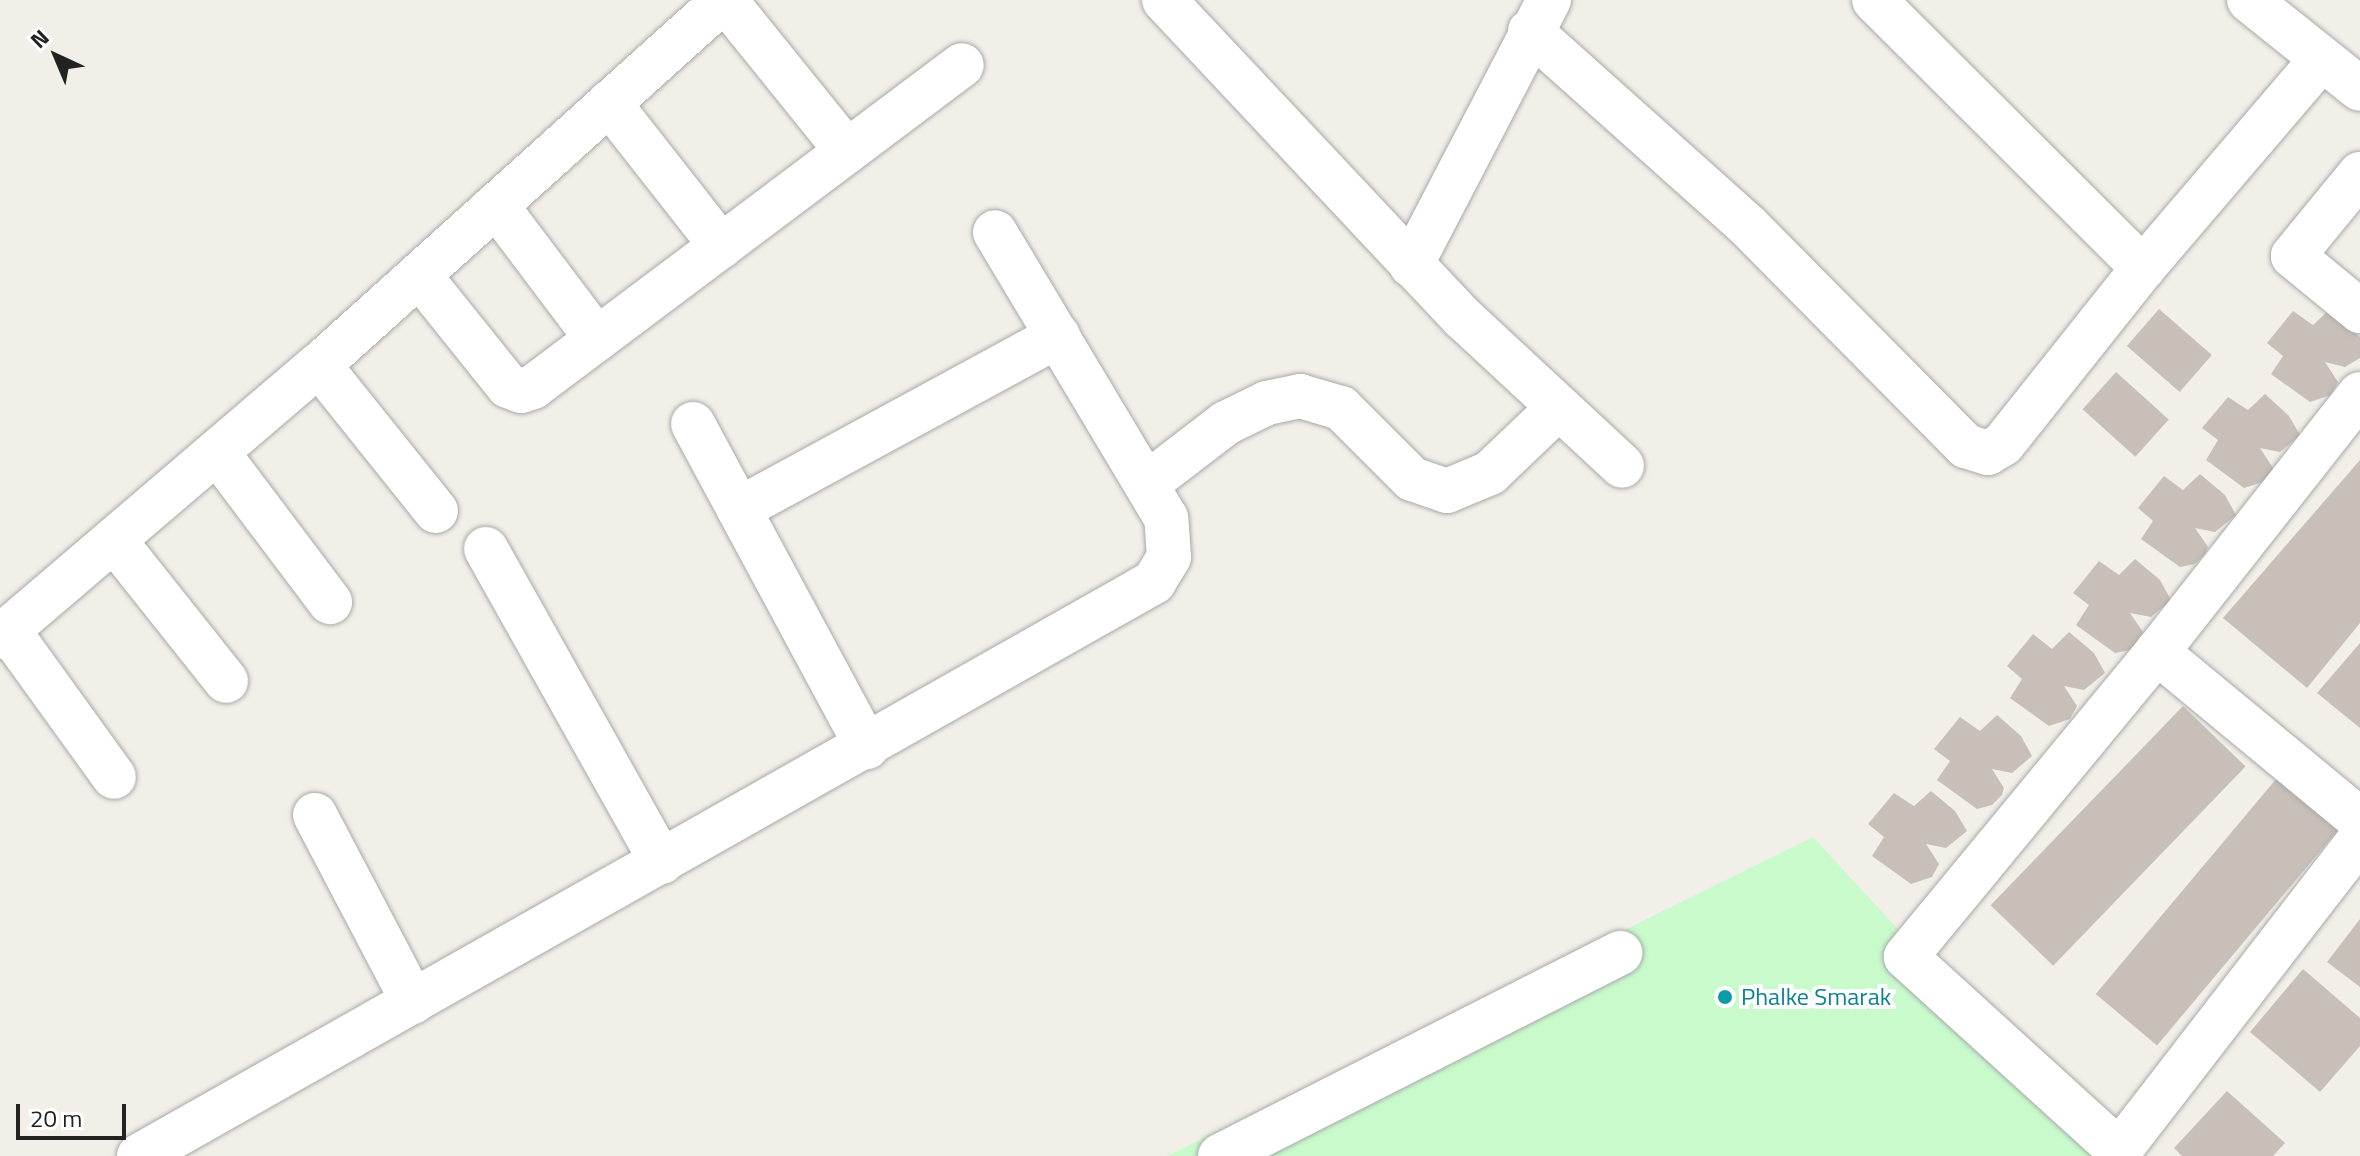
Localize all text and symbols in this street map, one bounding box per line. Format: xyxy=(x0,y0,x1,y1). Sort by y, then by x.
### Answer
north arrow xyxy=(16,16,96,96)
text: N xyxy=(22,21,57,56)
place label: Phalke Smarak xyxy=(1741,983,1891,1011)
marker: Phalke Smarak xyxy=(1716,988,1734,1006)
scale bar xyxy=(20,1088,130,1138)
text: 20 m xyxy=(30,1100,82,1136)

